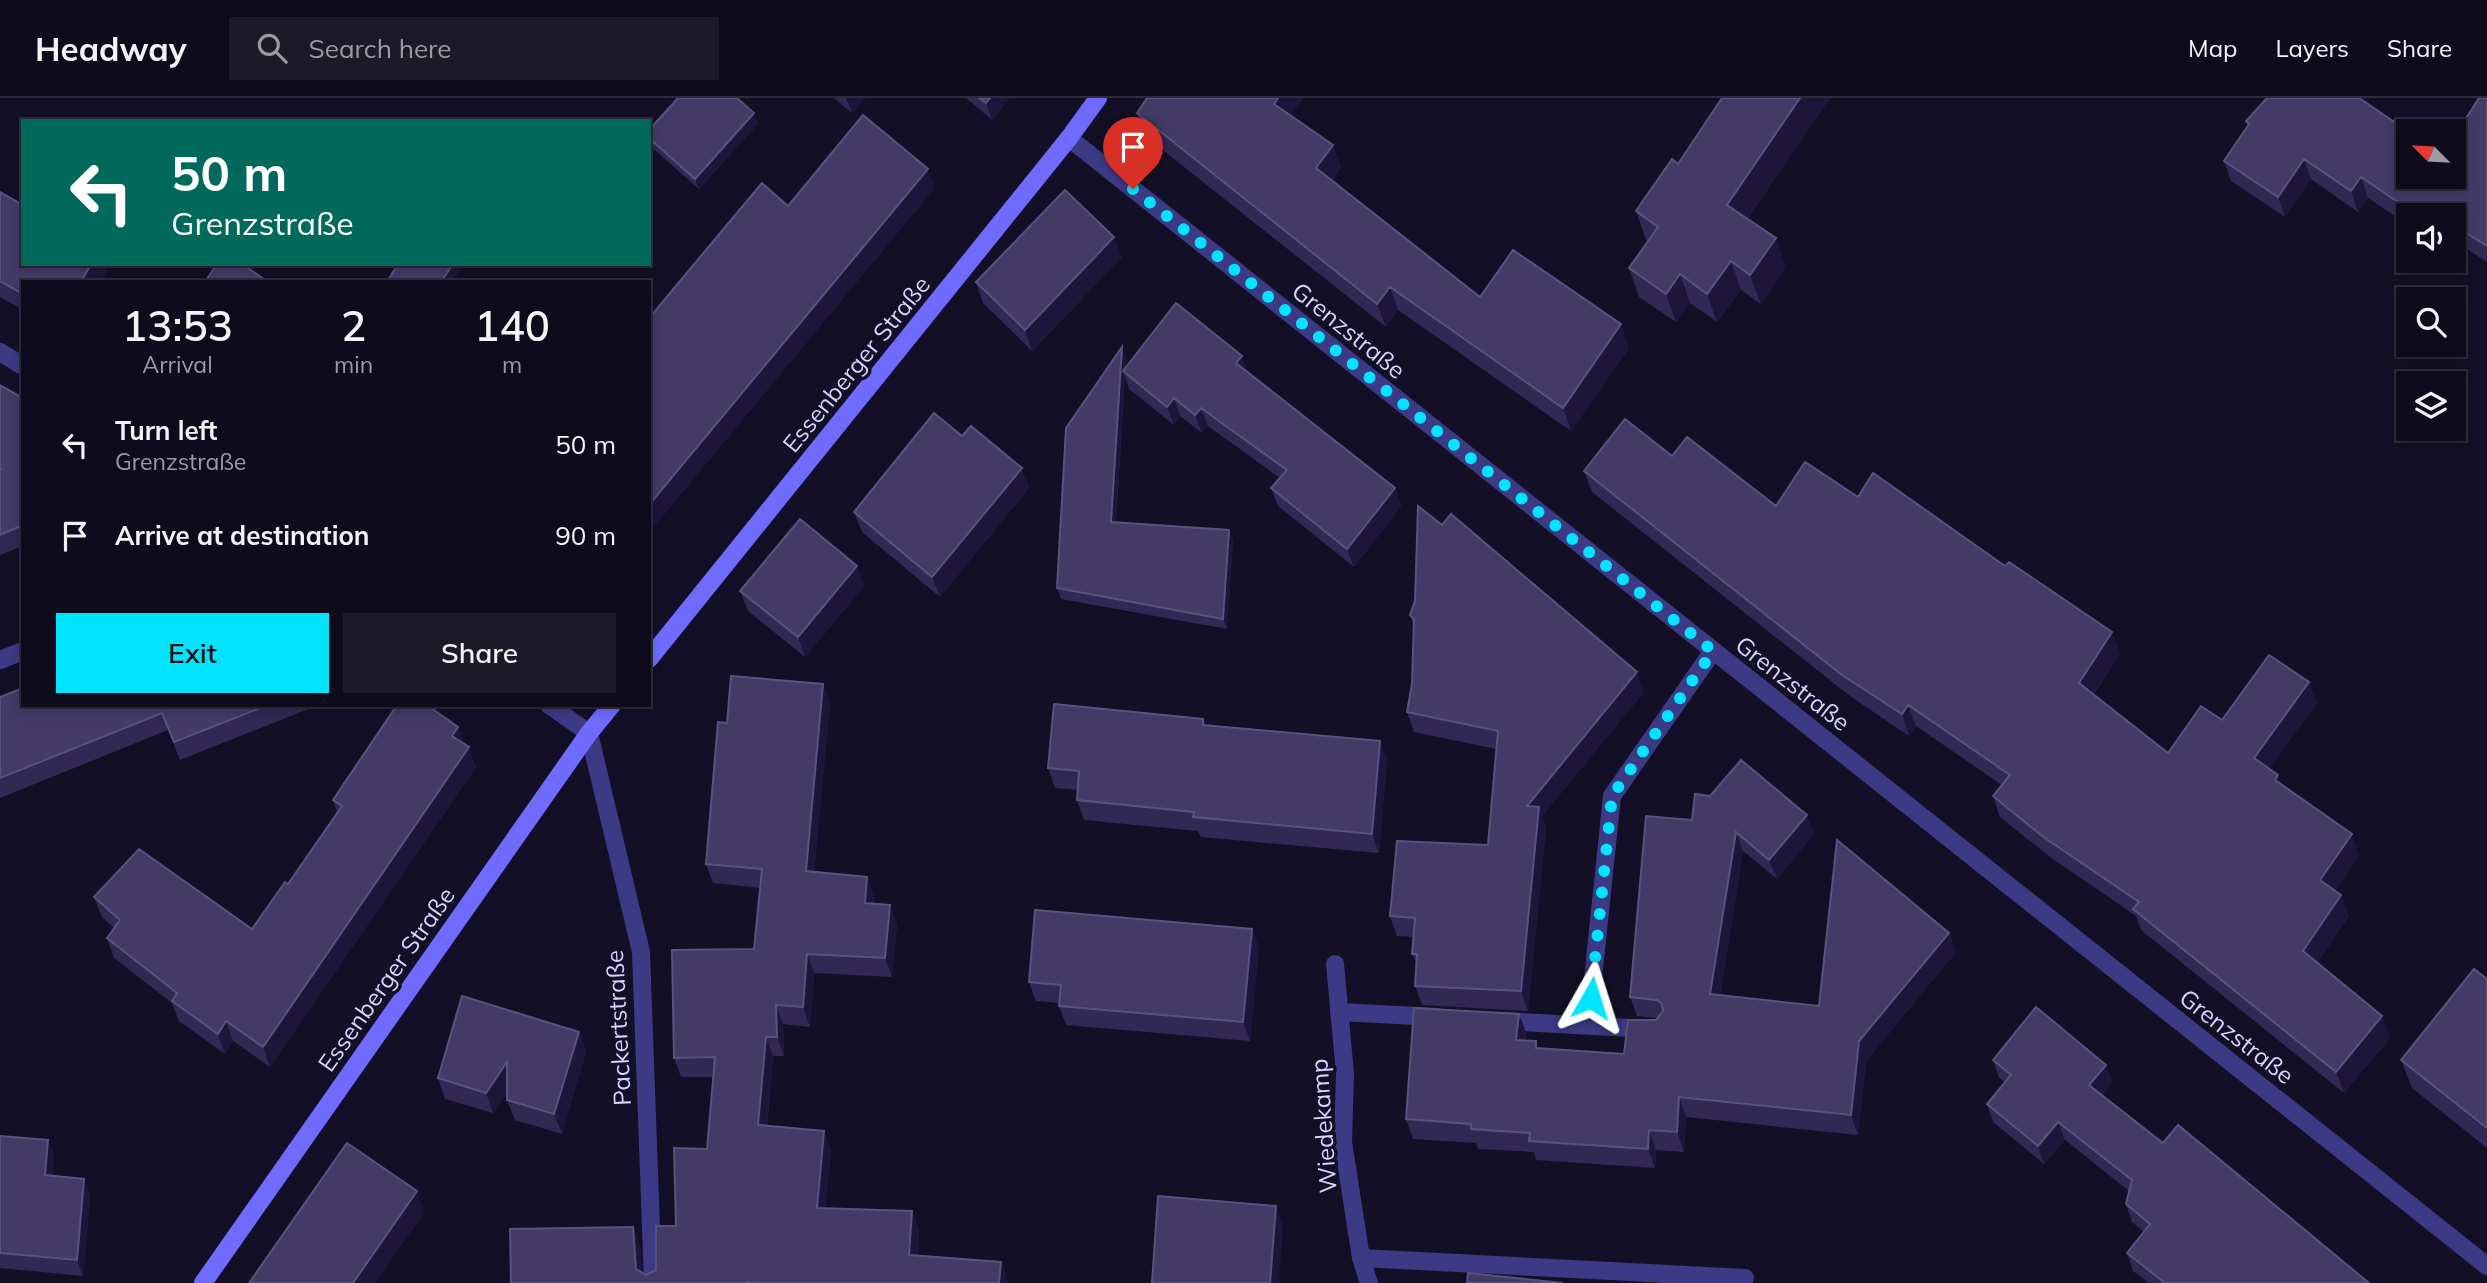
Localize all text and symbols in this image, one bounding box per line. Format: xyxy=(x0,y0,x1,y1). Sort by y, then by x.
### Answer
search box xyxy=(229,17,719,80)
text: Headway xyxy=(35,28,187,69)
icon: search xyxy=(253,29,291,67)
text: Search here xyxy=(309,32,451,65)
text: Map xyxy=(2188,33,2237,63)
text: Layers xyxy=(2275,33,2349,63)
text: Share xyxy=(2387,33,2452,63)
pin xyxy=(1103,117,1163,189)
north arrow xyxy=(2396,119,2466,189)
map controls xyxy=(2396,119,2466,441)
icon: arrive xyxy=(1114,128,1152,166)
text: 50 m xyxy=(171,142,287,203)
icon: left xyxy=(56,147,147,238)
text: Grenzstraße xyxy=(171,203,354,243)
button: sound xyxy=(2396,203,2466,273)
street label: Essenberger Straße xyxy=(776,270,936,458)
street label: Grenzstraße xyxy=(1286,275,1412,385)
button: search xyxy=(2396,287,2466,357)
text: 13:53 xyxy=(122,299,233,352)
text: 2 xyxy=(341,299,366,352)
text: 140 xyxy=(474,299,550,352)
text: Arrival xyxy=(142,350,213,379)
text: min xyxy=(334,350,373,379)
text: m xyxy=(502,350,522,379)
button: layers xyxy=(2396,371,2466,441)
text: Turn left xyxy=(115,414,217,447)
icon: left xyxy=(56,426,94,464)
text: 50 m xyxy=(555,428,616,461)
text: Grenzstraße xyxy=(115,447,246,476)
icon: arrive xyxy=(56,517,94,555)
text: Arrive at destination xyxy=(115,519,370,552)
text: 90 m xyxy=(555,519,616,552)
button: Exit xyxy=(56,613,329,693)
button: Share xyxy=(343,613,616,693)
street label: Grenzstraße xyxy=(1730,629,1856,737)
street label: Essenberger Straße xyxy=(311,881,461,1077)
street label: Packertstraße xyxy=(599,950,637,1106)
position arrow xyxy=(1554,961,1628,1035)
street label: Grenzstraße xyxy=(2174,982,2300,1090)
street label: Wiedekamp xyxy=(1303,1058,1343,1194)

